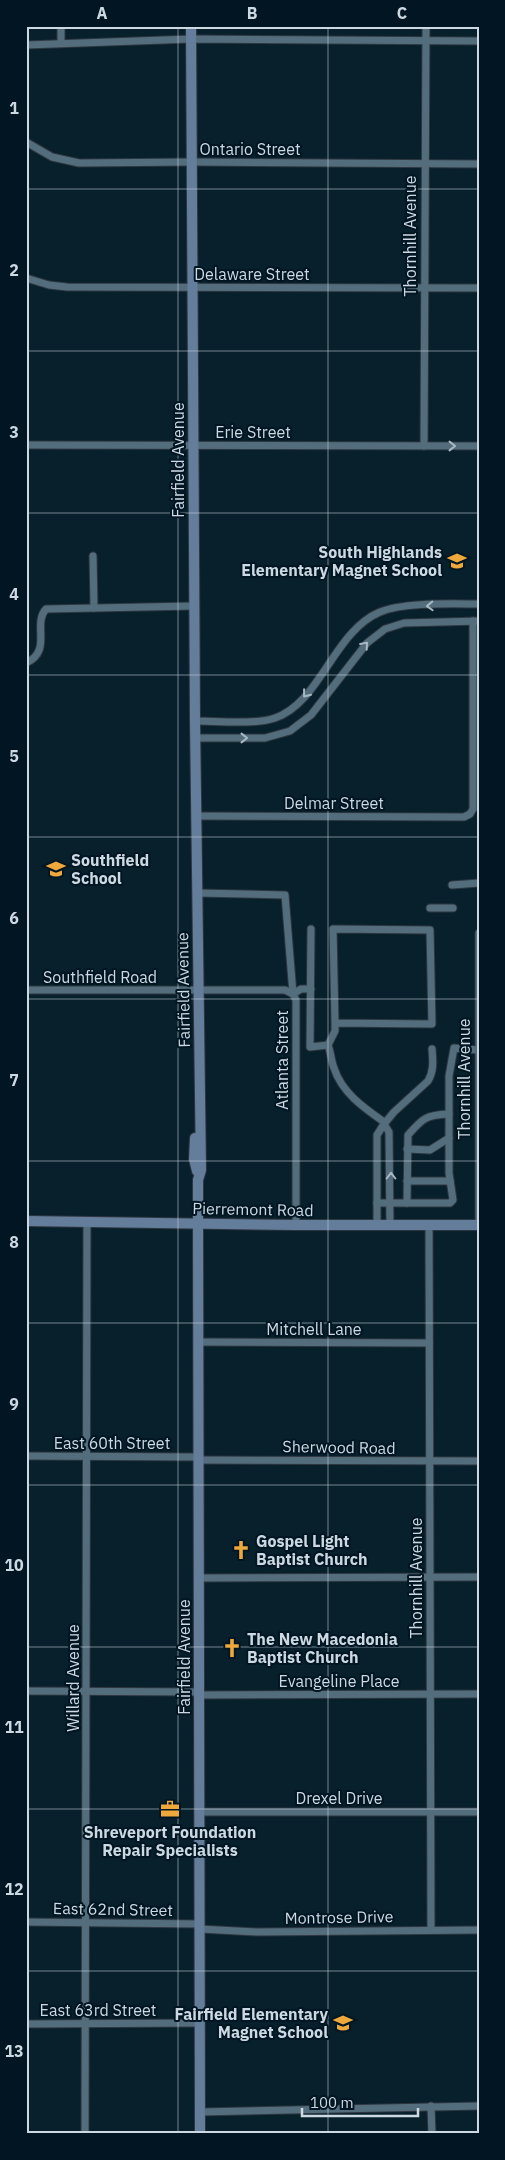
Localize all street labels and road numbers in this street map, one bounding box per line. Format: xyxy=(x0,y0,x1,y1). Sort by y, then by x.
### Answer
street label: Ontario Street xyxy=(199,139,301,159)
street label: Thornhill Avenue xyxy=(400,175,420,297)
street label: Delaware Street xyxy=(194,264,310,284)
street label: Fairfield Avenue xyxy=(168,402,188,518)
street label: Erie Street xyxy=(215,422,291,442)
street label: Delmar Street xyxy=(284,793,384,813)
street label: Fairfield Avenue xyxy=(172,932,194,1048)
street label: Southfield Road xyxy=(43,967,157,987)
street label: Atlanta Street xyxy=(272,1010,292,1110)
street label: Thornhill Avenue xyxy=(454,1018,474,1140)
street label: Pierremont Road xyxy=(192,1198,314,1220)
street label: Mitchell Lane xyxy=(266,1319,362,1339)
street label: East 60th Street xyxy=(54,1433,170,1453)
street label: Sherwood Road xyxy=(282,1436,396,1458)
street label: Thornhill Avenue xyxy=(406,1517,426,1639)
street label: Fairfield Avenue xyxy=(174,1599,194,1715)
street label: Willard Avenue xyxy=(63,1624,83,1732)
street label: Evangeline Place xyxy=(278,1671,400,1691)
street label: Drexel Drive xyxy=(295,1788,383,1808)
street label: East 62nd Street xyxy=(53,1898,173,1920)
street label: Montrose Drive xyxy=(284,1906,394,1928)
street label: East 63rd Street xyxy=(40,2000,156,2020)

